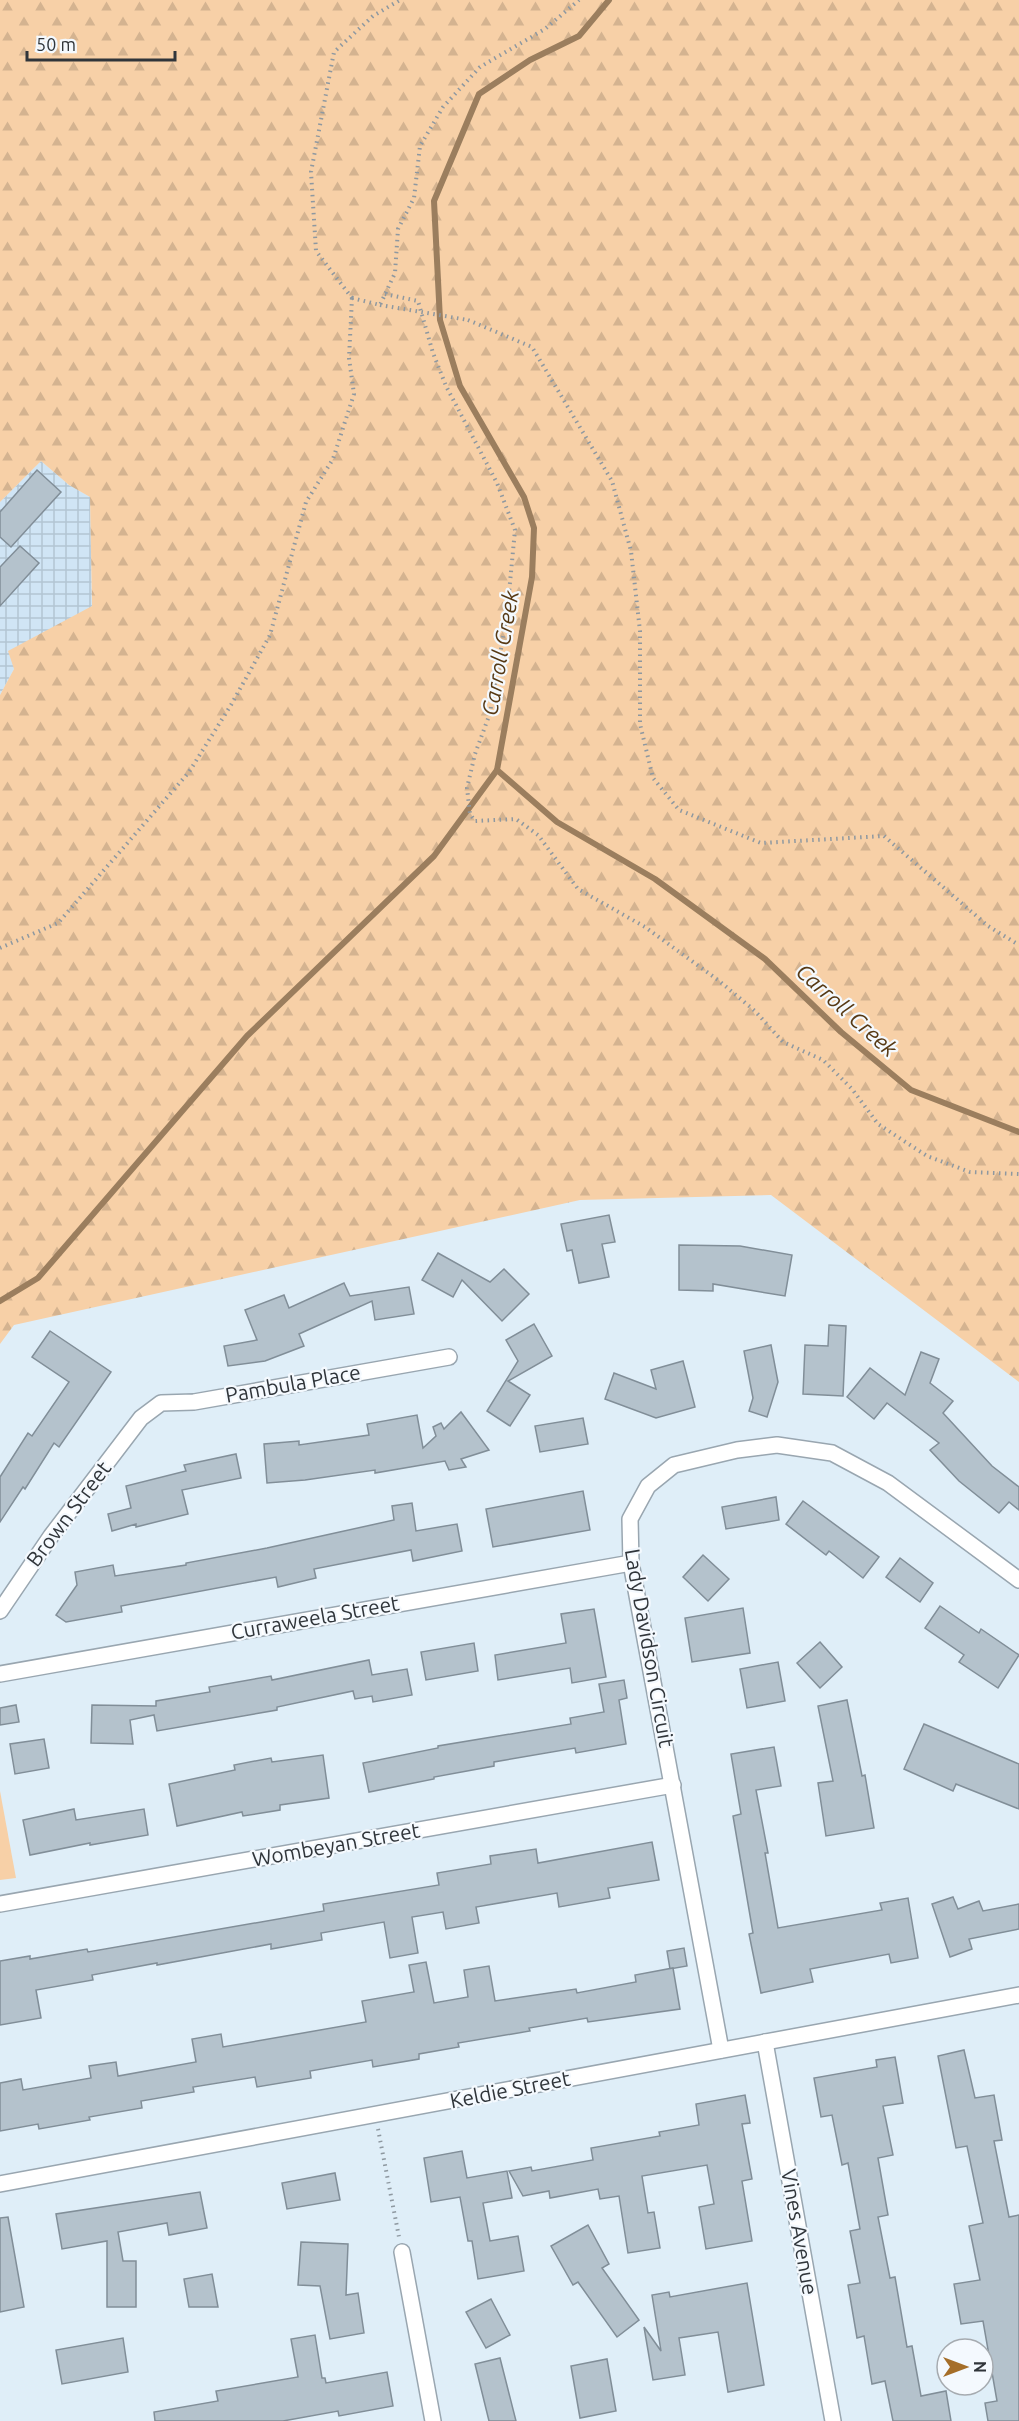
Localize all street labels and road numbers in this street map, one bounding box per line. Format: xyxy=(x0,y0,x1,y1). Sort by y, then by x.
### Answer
street label: Pambula Place xyxy=(223,1359,362,1407)
street label: Brown Street xyxy=(21,1456,115,1571)
street label: Lady Davidson Circuit xyxy=(621,1547,679,1749)
street label: Curraweela Street xyxy=(229,1590,401,1644)
street label: Wombeyan Street xyxy=(250,1817,421,1871)
street label: Keldie Street xyxy=(448,2066,572,2112)
street label: Vines Avenue xyxy=(777,2167,823,2297)

